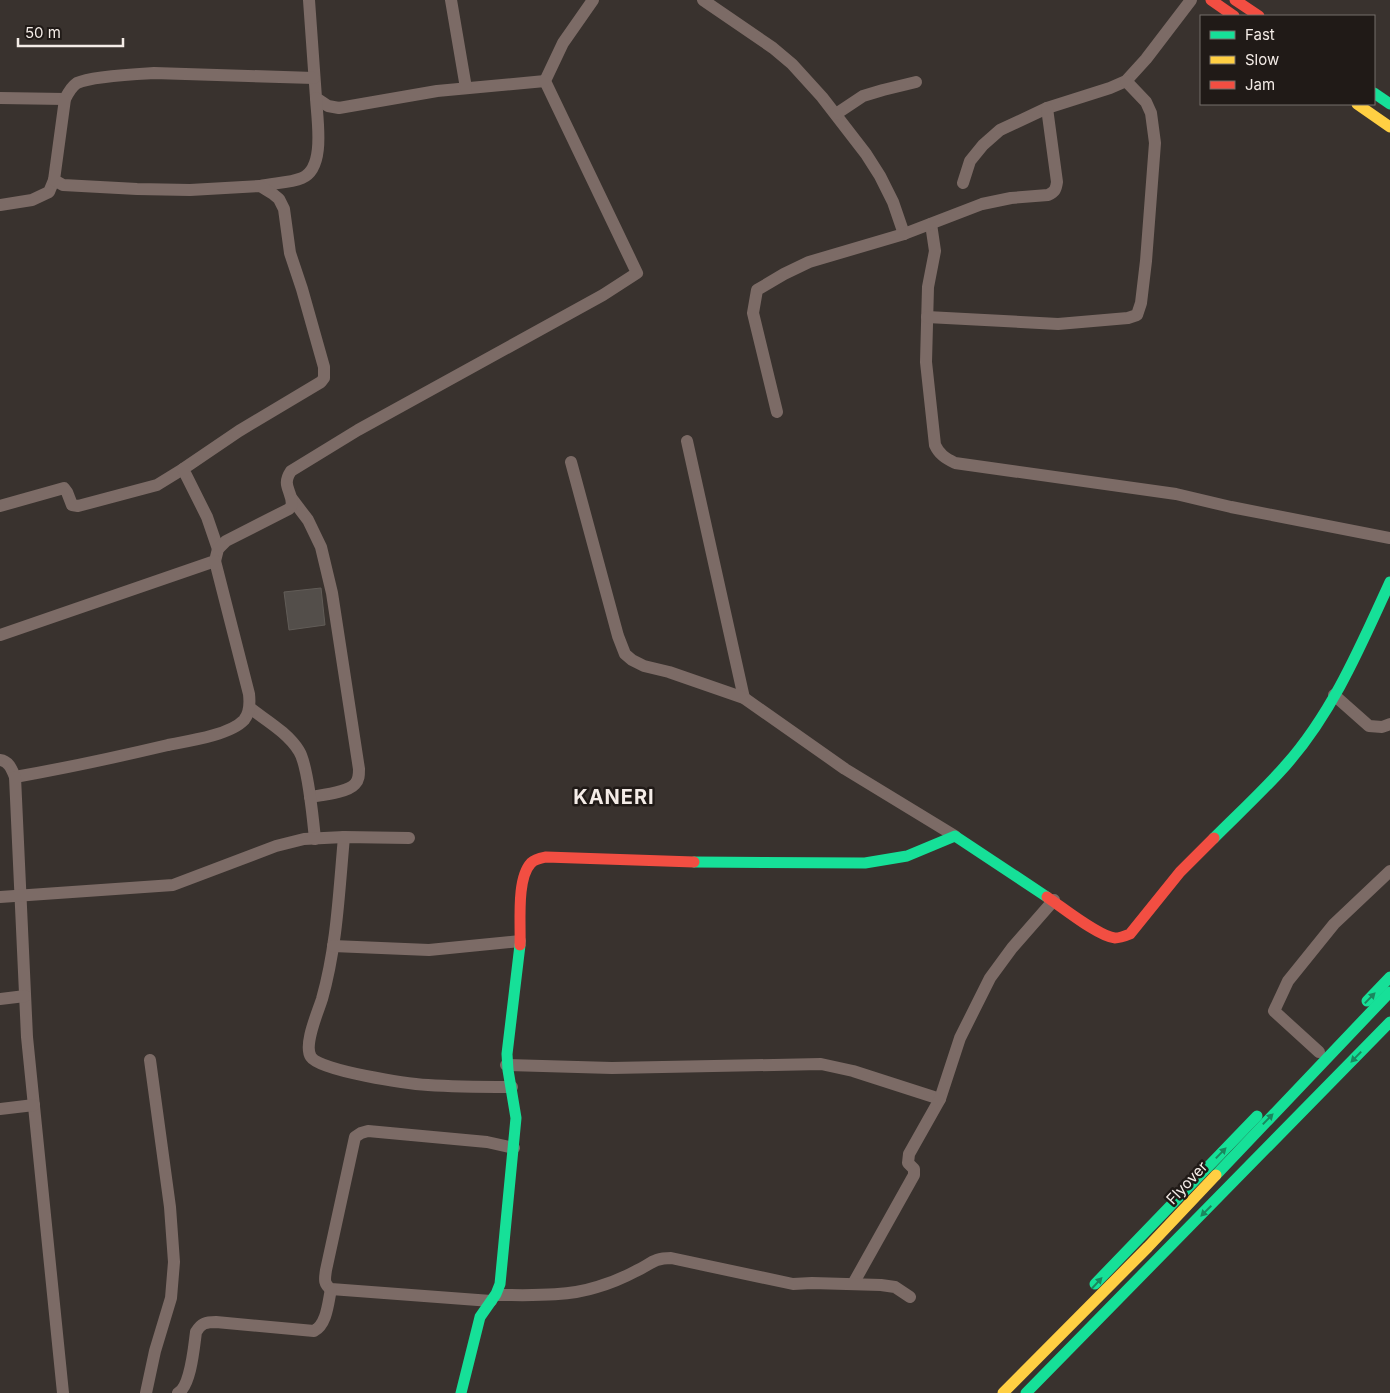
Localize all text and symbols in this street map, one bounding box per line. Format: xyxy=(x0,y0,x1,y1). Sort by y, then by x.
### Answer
scale bar xyxy=(18,15,122,47)
legend xyxy=(1200,15,1375,105)
text: 50 m xyxy=(25,23,61,42)
text: Fast xyxy=(1245,25,1275,44)
text: Slow xyxy=(1245,50,1279,69)
text: Jam xyxy=(1245,75,1275,94)
district label: KANERI xyxy=(573,785,655,809)
one-way arrow xyxy=(1364,992,1376,1004)
one-way arrow xyxy=(1350,1051,1362,1063)
one-way arrow xyxy=(1262,1113,1274,1125)
one-way arrow xyxy=(1215,1147,1227,1159)
street label: Flyover xyxy=(1162,1157,1212,1208)
one-way arrow xyxy=(1200,1204,1212,1216)
one-way arrow xyxy=(1091,1277,1103,1289)

